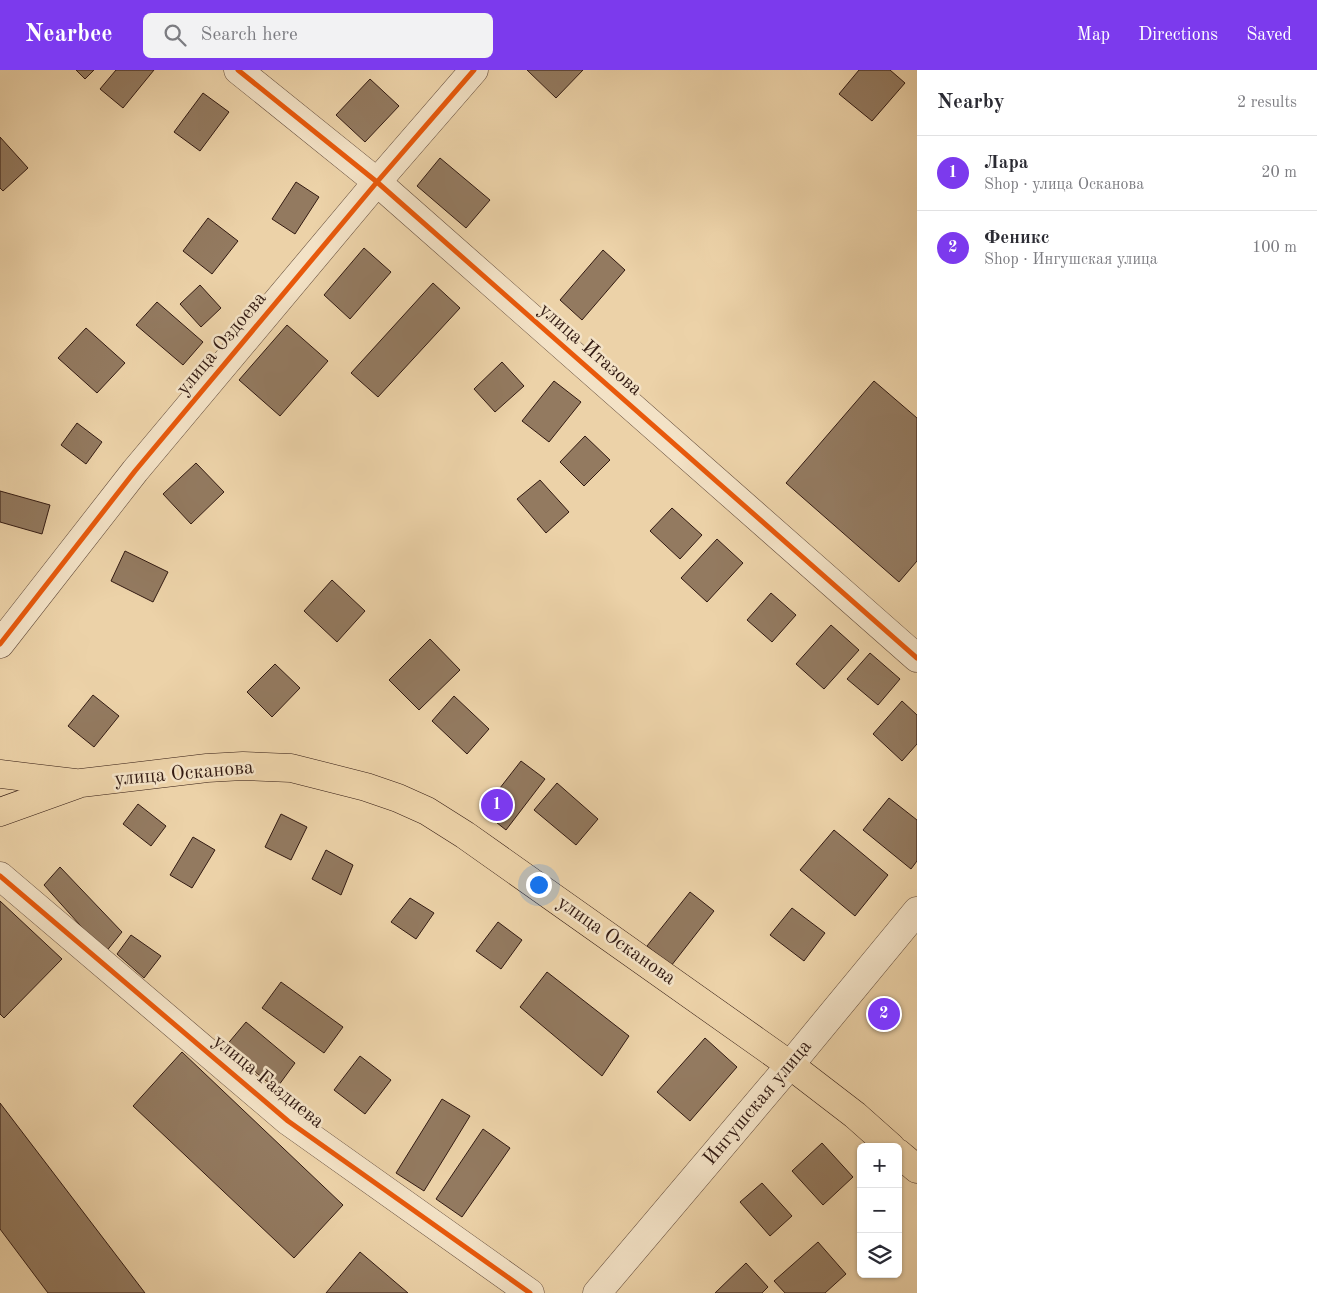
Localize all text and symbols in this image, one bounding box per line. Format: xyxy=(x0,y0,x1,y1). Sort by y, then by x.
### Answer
search box xyxy=(143,13,493,58)
icon: search xyxy=(161,21,189,49)
text: Nearbee xyxy=(25,23,113,47)
text: Search here xyxy=(201,26,298,45)
text: Map xyxy=(1077,26,1110,44)
text: Directions xyxy=(1138,26,1218,44)
text: Saved xyxy=(1246,26,1292,44)
text: Nearby xyxy=(937,92,1005,113)
text: 2 results xyxy=(1237,95,1297,111)
text: Лара xyxy=(984,154,1028,173)
text: 1 xyxy=(948,165,958,181)
text: 20 m xyxy=(1261,165,1297,181)
text: Shop · улица Осканова xyxy=(984,177,1144,193)
text: Феникс xyxy=(984,229,1050,248)
text: 2 xyxy=(948,240,958,256)
text: 100 m xyxy=(1252,240,1297,256)
text: Shop · Ингушская улица xyxy=(984,252,1158,268)
street label: улица Оздоева xyxy=(173,289,271,399)
street label: улица Итазова xyxy=(535,300,646,400)
street label: улица Осканова xyxy=(114,758,255,790)
pin: 1 xyxy=(481,786,513,824)
your location xyxy=(526,872,552,898)
street label: улица Осканова xyxy=(553,893,679,989)
pin: 2 xyxy=(868,995,900,1033)
street label: улица Газдиева xyxy=(209,1031,327,1133)
street label: Ингушская улица xyxy=(700,1036,816,1169)
map controls xyxy=(857,1143,902,1278)
button: + xyxy=(857,1143,902,1188)
button: − xyxy=(857,1188,902,1233)
button: layers xyxy=(857,1233,902,1278)

